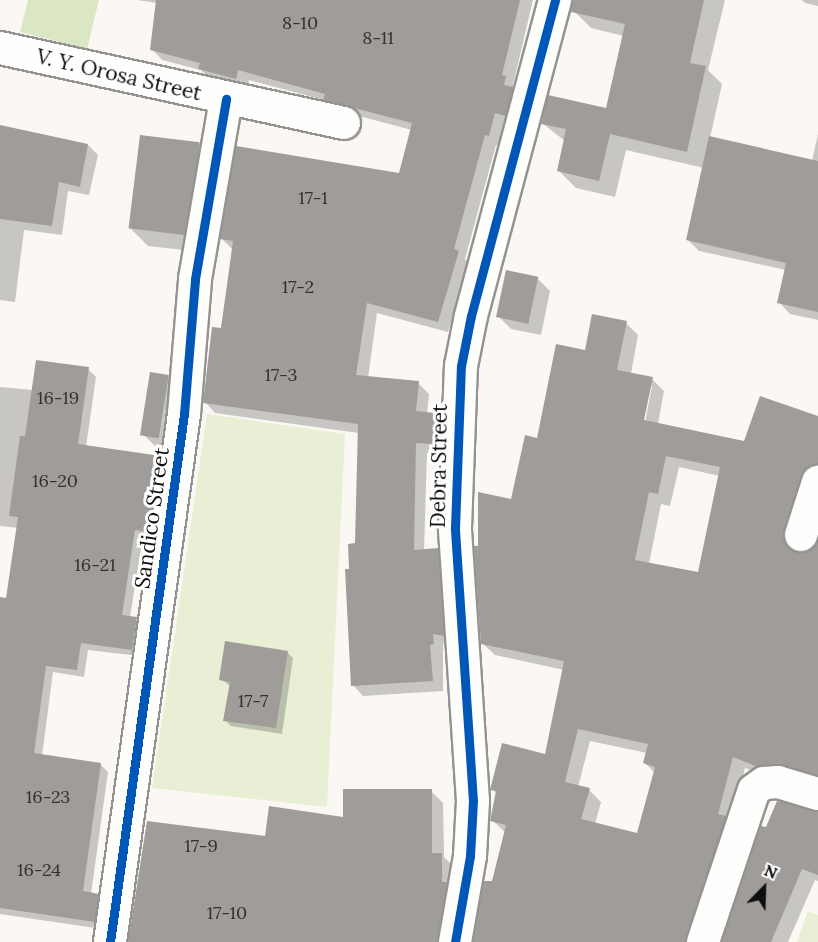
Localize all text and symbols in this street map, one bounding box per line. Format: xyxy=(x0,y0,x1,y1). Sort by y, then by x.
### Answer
house number: 8-10 xyxy=(282,12,318,34)
house number: 8-11 xyxy=(362,27,394,49)
street label: V. Y. Orosa Street xyxy=(34,44,204,106)
house number: 17-1 xyxy=(298,187,328,209)
house number: 17-2 xyxy=(282,276,314,298)
house number: 17-3 xyxy=(265,364,297,386)
house number: 16-19 xyxy=(37,387,79,409)
street label: Debra Street xyxy=(425,404,453,528)
street label: Sandico Street xyxy=(130,446,174,590)
house number: 16-20 xyxy=(32,470,78,492)
house number: 16-21 xyxy=(74,554,116,576)
house number: 17-7 xyxy=(238,690,268,712)
house number: 16-23 xyxy=(26,786,70,808)
house number: 17-9 xyxy=(184,835,218,857)
north arrow xyxy=(734,858,794,918)
house number: 16-24 xyxy=(17,859,61,881)
text: N xyxy=(761,860,781,883)
house number: 17-10 xyxy=(207,902,247,924)

